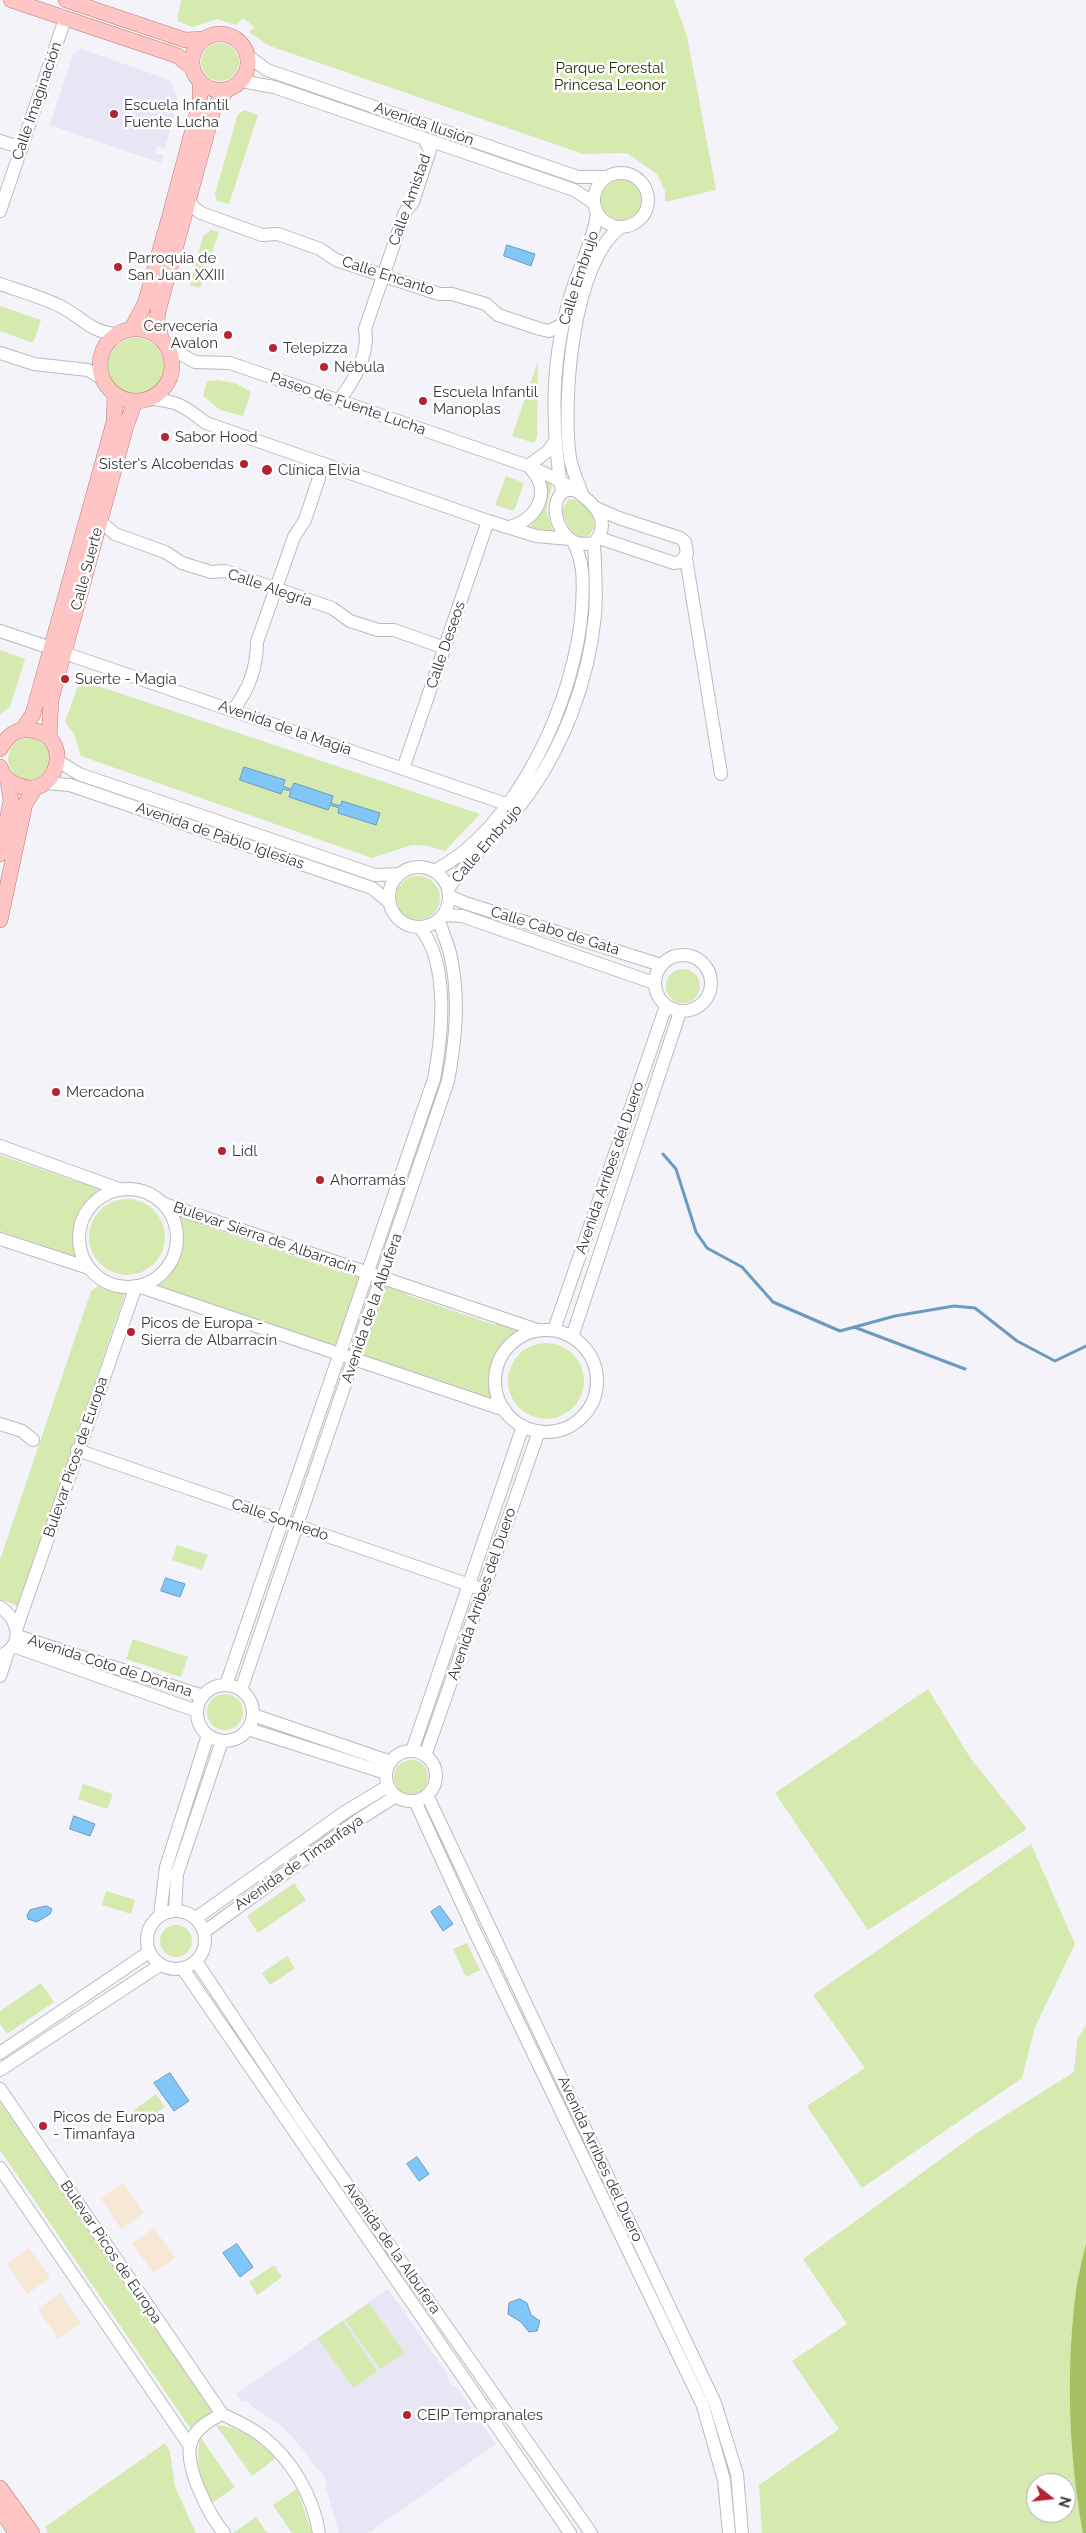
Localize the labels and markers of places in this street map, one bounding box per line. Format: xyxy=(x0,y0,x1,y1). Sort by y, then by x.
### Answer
place label: Escuela Infantil Fuente Lucha xyxy=(124,96,229,131)
marker: Escuela Infantil Fuente Lucha xyxy=(108,108,120,120)
place label: Parroquia de San Juan XXIII xyxy=(128,249,225,284)
marker: Parroquia de San Juan XXIII xyxy=(112,261,124,273)
place label: Cervecería Avalon xyxy=(143,317,218,352)
marker: Cervecería Avalon xyxy=(222,329,234,341)
place label: Telepizza xyxy=(283,339,348,357)
marker: Telepizza xyxy=(267,342,279,354)
place label: Nébula xyxy=(334,358,385,376)
marker: Nébula xyxy=(318,361,330,373)
place label: Escuela Infantil Manoplas xyxy=(433,383,538,418)
marker: Escuela Infantil Manoplas xyxy=(417,395,429,407)
place label: Sabor Hood xyxy=(175,428,258,446)
marker: Sabor Hood xyxy=(159,431,171,443)
place label: Sister's Alcobendas xyxy=(99,455,234,473)
marker: Sister's Alcobendas xyxy=(238,458,250,470)
place label: Clínica Elvia xyxy=(278,461,360,479)
marker: Clínica Elvia xyxy=(260,463,274,477)
place label: Suerte - Magia xyxy=(75,670,177,688)
marker: Suerte - Magia xyxy=(59,673,71,685)
place label: Mercadona xyxy=(66,1083,144,1101)
marker: Mercadona xyxy=(50,1086,62,1098)
place label: Lidl xyxy=(232,1142,257,1160)
marker: Lidl xyxy=(216,1145,228,1157)
place label: Ahorramás xyxy=(330,1171,406,1189)
marker: Ahorramás xyxy=(314,1174,326,1186)
place label: Picos de Europa - Sierra de Albarracín xyxy=(141,1314,277,1349)
marker: Picos de Europa - Sierra de Albarracín xyxy=(125,1326,137,1338)
place label: Picos de Europa - Timanfaya xyxy=(53,2108,165,2143)
marker: Picos de Europa - Timanfaya xyxy=(37,2120,49,2132)
place label: CEIP Tempranales xyxy=(417,2406,543,2424)
marker: CEIP Tempranales xyxy=(401,2409,413,2421)

